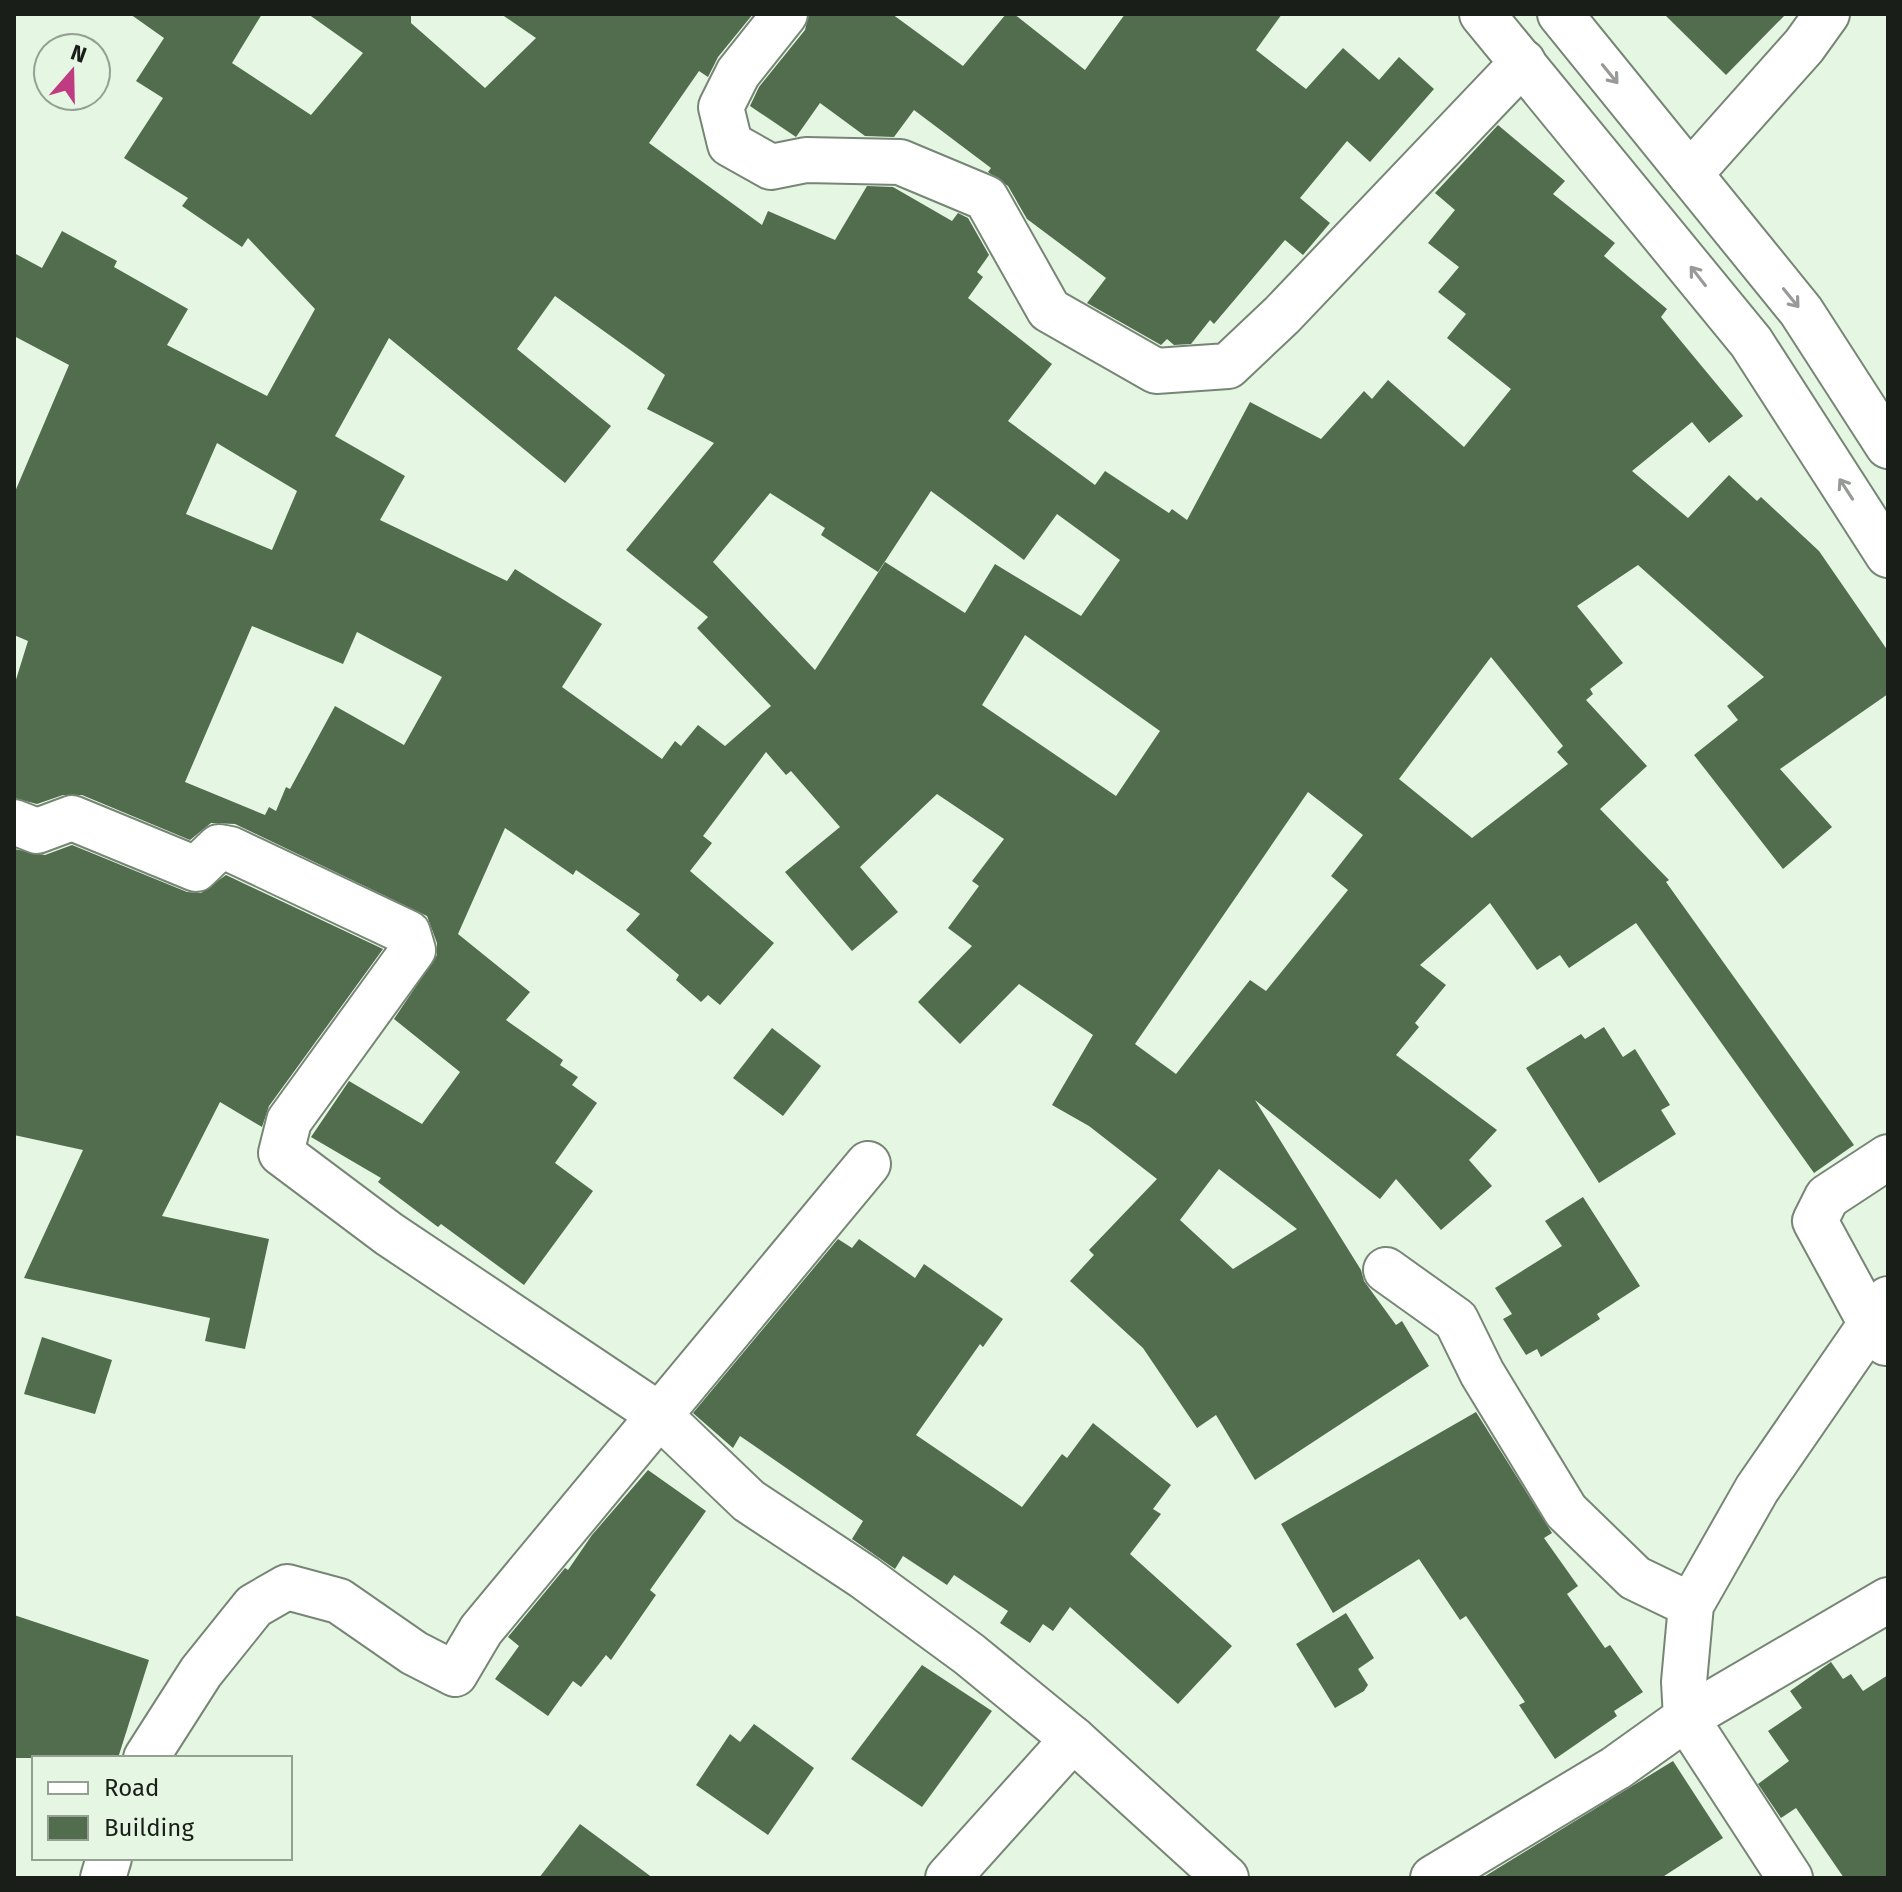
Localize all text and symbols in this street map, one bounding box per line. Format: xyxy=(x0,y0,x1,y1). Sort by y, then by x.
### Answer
north arrow xyxy=(32,32,112,112)
text: N xyxy=(67,38,90,69)
one-way arrow xyxy=(1601,63,1619,84)
one-way arrow xyxy=(1689,266,1707,287)
one-way arrow xyxy=(1782,287,1799,308)
one-way arrow xyxy=(1837,479,1854,501)
legend xyxy=(32,1756,292,1860)
text: Road xyxy=(104,1774,159,1802)
text: Building xyxy=(104,1814,194,1842)

